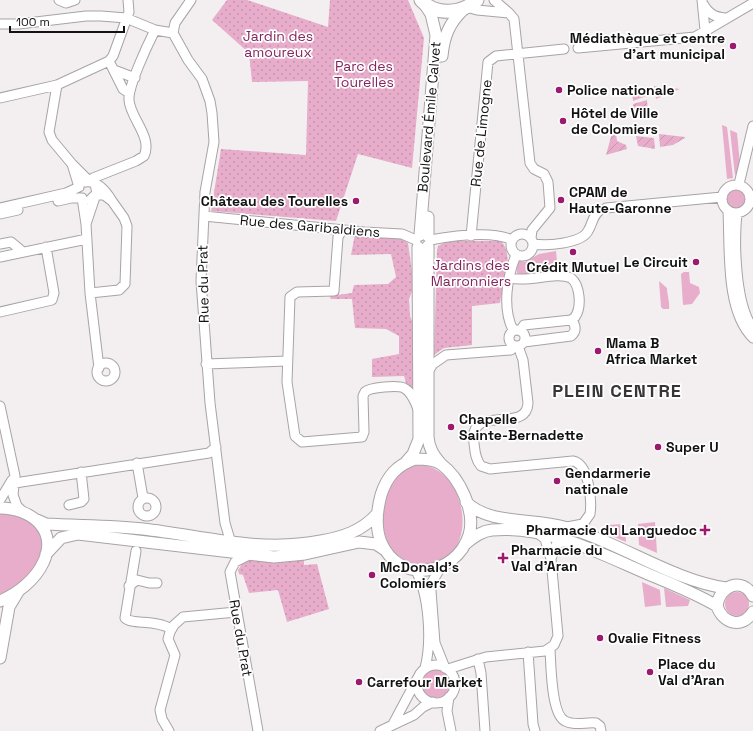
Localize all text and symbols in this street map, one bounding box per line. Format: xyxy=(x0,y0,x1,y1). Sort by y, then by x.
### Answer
scale bar xyxy=(10,8,124,34)
text: 100 m xyxy=(16,14,50,30)
park label: Jardin des amoureux xyxy=(243,27,313,61)
place label: Médiathèque et centre d'art municipal xyxy=(570,29,725,63)
street label: Boulevard Émile Calvet xyxy=(413,41,445,193)
marker: Médiathèque et centre d'art municipal xyxy=(728,41,738,51)
park label: Parc des Tourelles xyxy=(334,57,394,91)
street label: Rue de Limogne xyxy=(466,78,496,188)
place label: Police nationale xyxy=(567,81,675,99)
marker: Police nationale xyxy=(554,85,564,95)
place label: Hôtel de Ville de Colomiers xyxy=(571,104,658,138)
marker: Hôtel de Ville de Colomiers xyxy=(558,116,568,126)
place label: CPAM de Haute-Garonne xyxy=(569,183,672,217)
place label: Château des Tourelles xyxy=(201,192,348,210)
marker: CPAM de Haute-Garonne xyxy=(556,195,566,205)
marker: Château des Tourelles xyxy=(351,196,361,206)
street label: Rue des Garibaldiens xyxy=(239,211,381,241)
street label: Rue du Prat xyxy=(193,245,213,323)
marker: Crédit Mutuel xyxy=(568,247,578,257)
place label: Le Circuit xyxy=(624,253,688,271)
park label: Jardins des Marronniers xyxy=(431,256,511,290)
marker: Le Circuit xyxy=(691,257,701,267)
place label: Crédit Mutuel xyxy=(527,258,619,276)
place label: Mama B Africa Market xyxy=(606,334,697,368)
marker: Mama B Africa Market xyxy=(593,346,603,356)
district label: PLEIN CENTRE xyxy=(552,379,682,402)
place label: Chapelle Sainte-Bernadette xyxy=(459,410,584,444)
marker: Chapelle Sainte-Bernadette xyxy=(446,422,456,432)
place label: Super U xyxy=(666,438,719,456)
marker: Super U xyxy=(653,442,663,452)
place label: Gendarmerie nationale xyxy=(565,464,651,498)
marker: Gendarmerie nationale xyxy=(552,476,562,486)
place label: Pharmacie du Languedoc xyxy=(526,521,697,539)
marker: Pharmacie du Languedoc xyxy=(700,525,710,535)
place label: Pharmacie du Val d'Aran xyxy=(511,541,603,575)
marker: Pharmacie du Val d'Aran xyxy=(498,553,508,563)
place label: McDonald's Colomiers xyxy=(380,558,459,592)
marker: McDonald's Colomiers xyxy=(367,570,377,580)
street label: Rue du Prat xyxy=(225,598,257,678)
place label: Ovalie Fitness xyxy=(608,629,701,647)
marker: Ovalie Fitness xyxy=(595,633,605,643)
place label: Place du Val d'Aran xyxy=(658,655,725,689)
marker: Place du Val d'Aran xyxy=(645,667,655,677)
place label: Carrefour Market xyxy=(367,673,483,691)
marker: Carrefour Market xyxy=(354,677,364,687)

